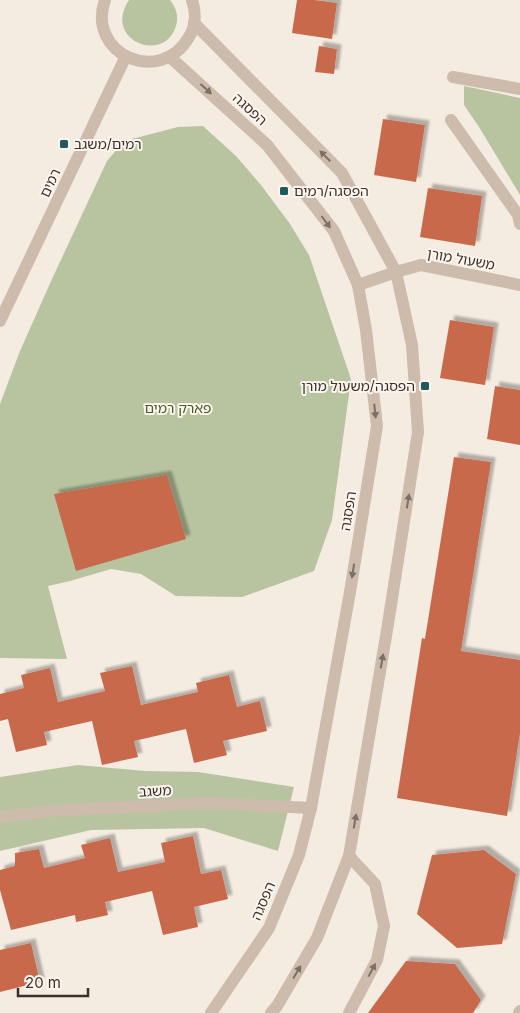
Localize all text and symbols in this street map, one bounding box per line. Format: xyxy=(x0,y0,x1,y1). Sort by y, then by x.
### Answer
one-way arrow xyxy=(200,83,212,95)
street label: הפסגה xyxy=(230,89,271,128)
place label: רמים/משגב xyxy=(74,135,142,152)
marker: רמים/משגב xyxy=(58,138,70,150)
one-way arrow xyxy=(320,150,332,162)
street label: רמים xyxy=(36,166,64,200)
place label: הפסגה/רמים xyxy=(294,182,369,199)
marker: הפסגה/רמים xyxy=(278,185,290,197)
one-way arrow xyxy=(321,215,332,228)
street label: משעול מורן xyxy=(426,244,496,273)
place label: הפסגה/משעול מורן xyxy=(301,377,415,394)
marker: הפסגה/משעול מורן xyxy=(419,380,431,392)
park label: פארק רמים xyxy=(144,399,212,416)
one-way arrow xyxy=(371,403,379,419)
street label: הפסגה xyxy=(336,490,359,532)
one-way arrow xyxy=(404,492,412,508)
one-way arrow xyxy=(349,564,357,580)
one-way arrow xyxy=(378,653,386,669)
street label: משגב xyxy=(138,781,172,800)
one-way arrow xyxy=(351,813,359,829)
street label: הפסגה xyxy=(247,879,278,923)
one-way arrow xyxy=(368,963,376,977)
one-way arrow xyxy=(292,965,301,978)
scale bar xyxy=(18,966,88,998)
text: 20 m xyxy=(25,973,61,992)

